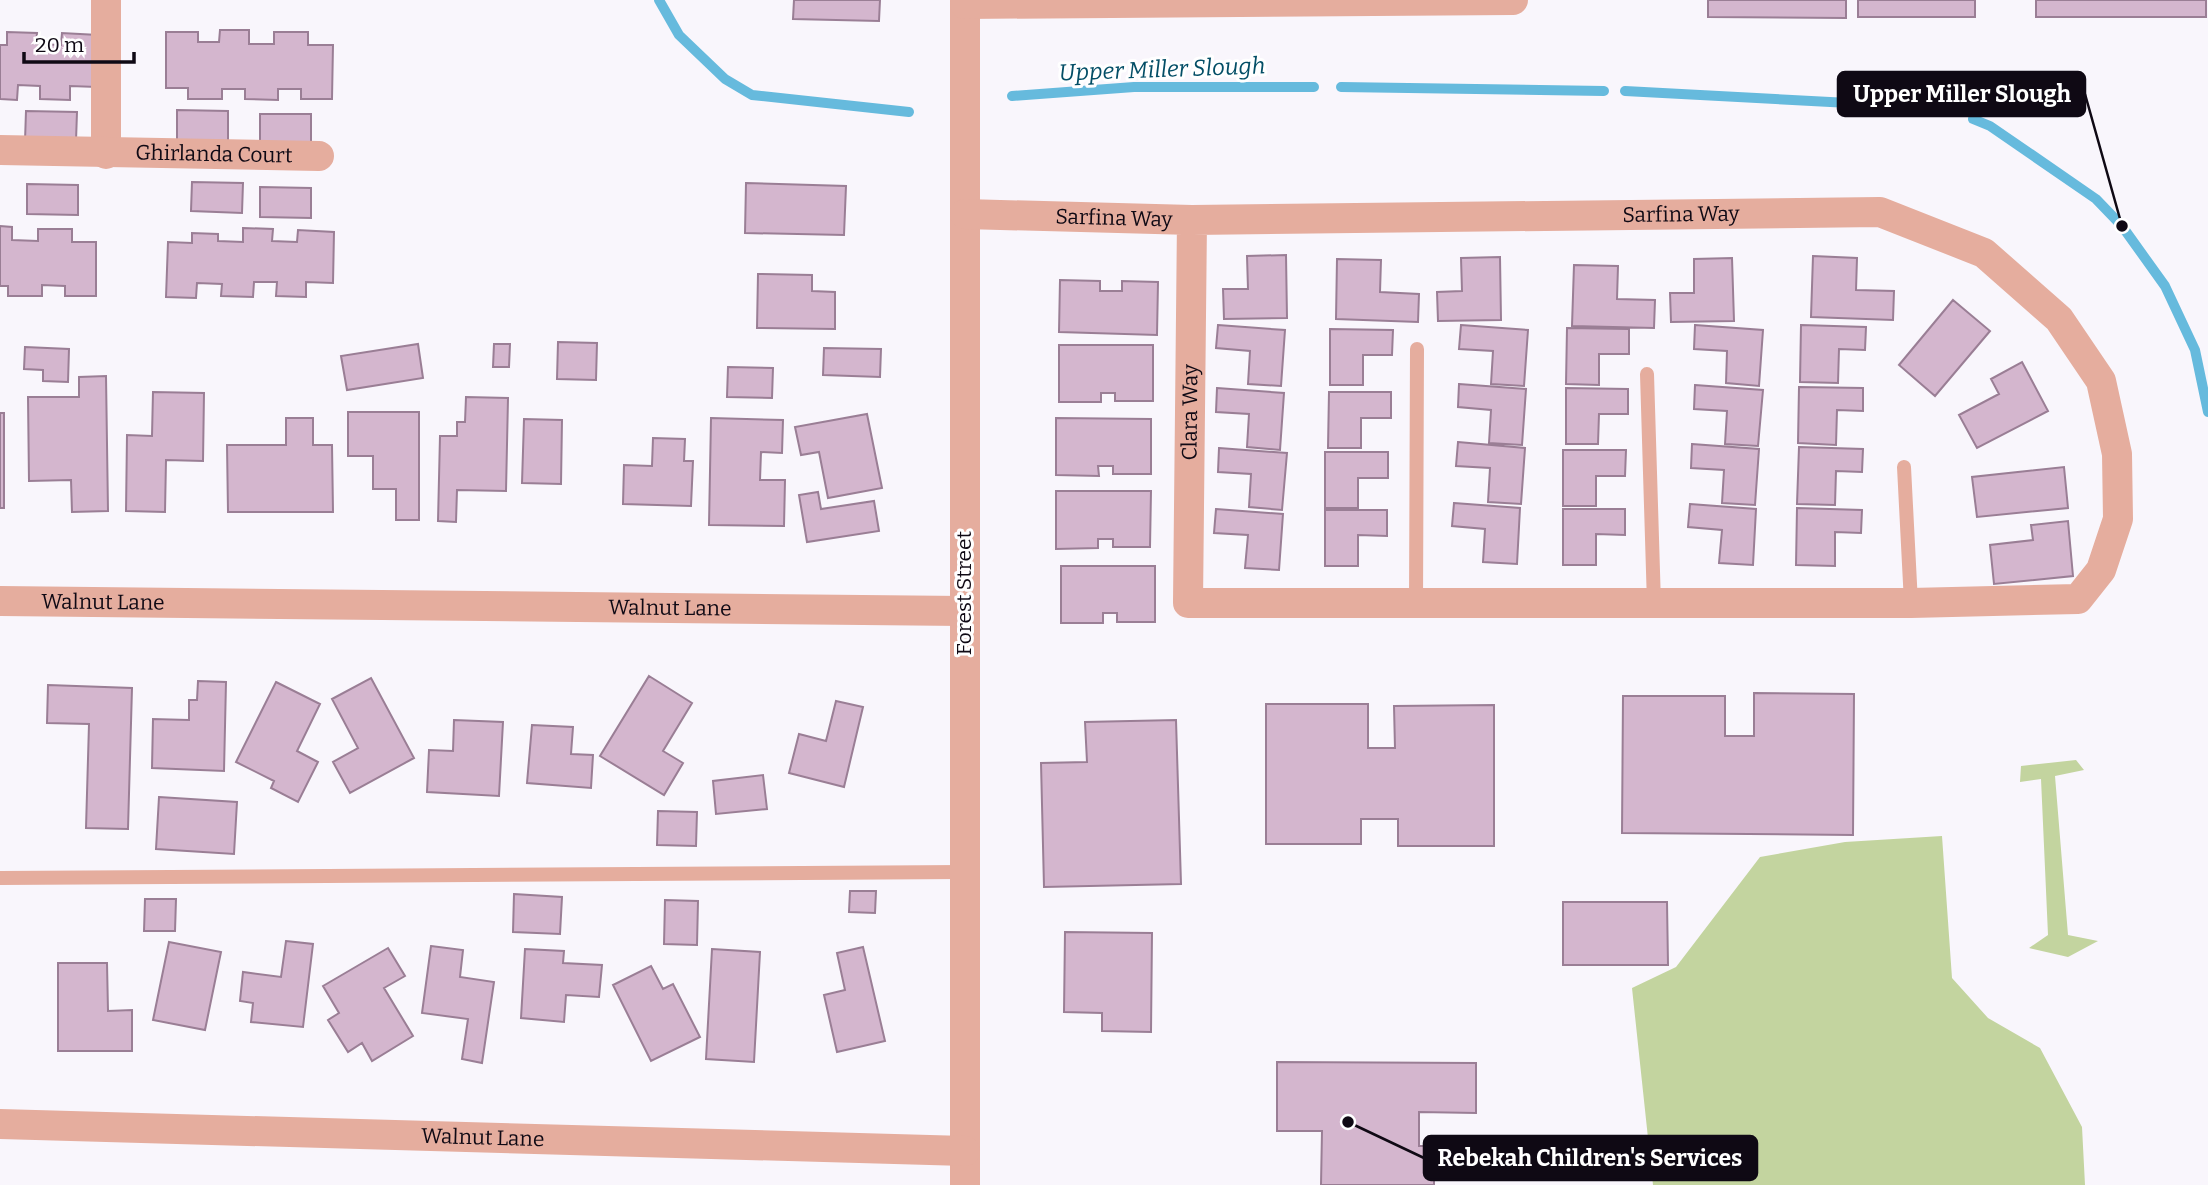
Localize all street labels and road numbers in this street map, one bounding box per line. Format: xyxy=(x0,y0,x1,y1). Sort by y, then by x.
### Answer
street label: Ghirlanda Court xyxy=(135,140,293,169)
street label: Sarfina Way xyxy=(1622,201,1740,228)
street label: Sarfina Way xyxy=(1055,203,1174,233)
street label: Clara Way xyxy=(1176,363,1204,461)
street label: Forest Street xyxy=(951,530,977,655)
street label: Walnut Lane xyxy=(41,588,165,616)
street label: Walnut Lane xyxy=(608,594,732,622)
street label: Walnut Lane xyxy=(421,1123,545,1152)

